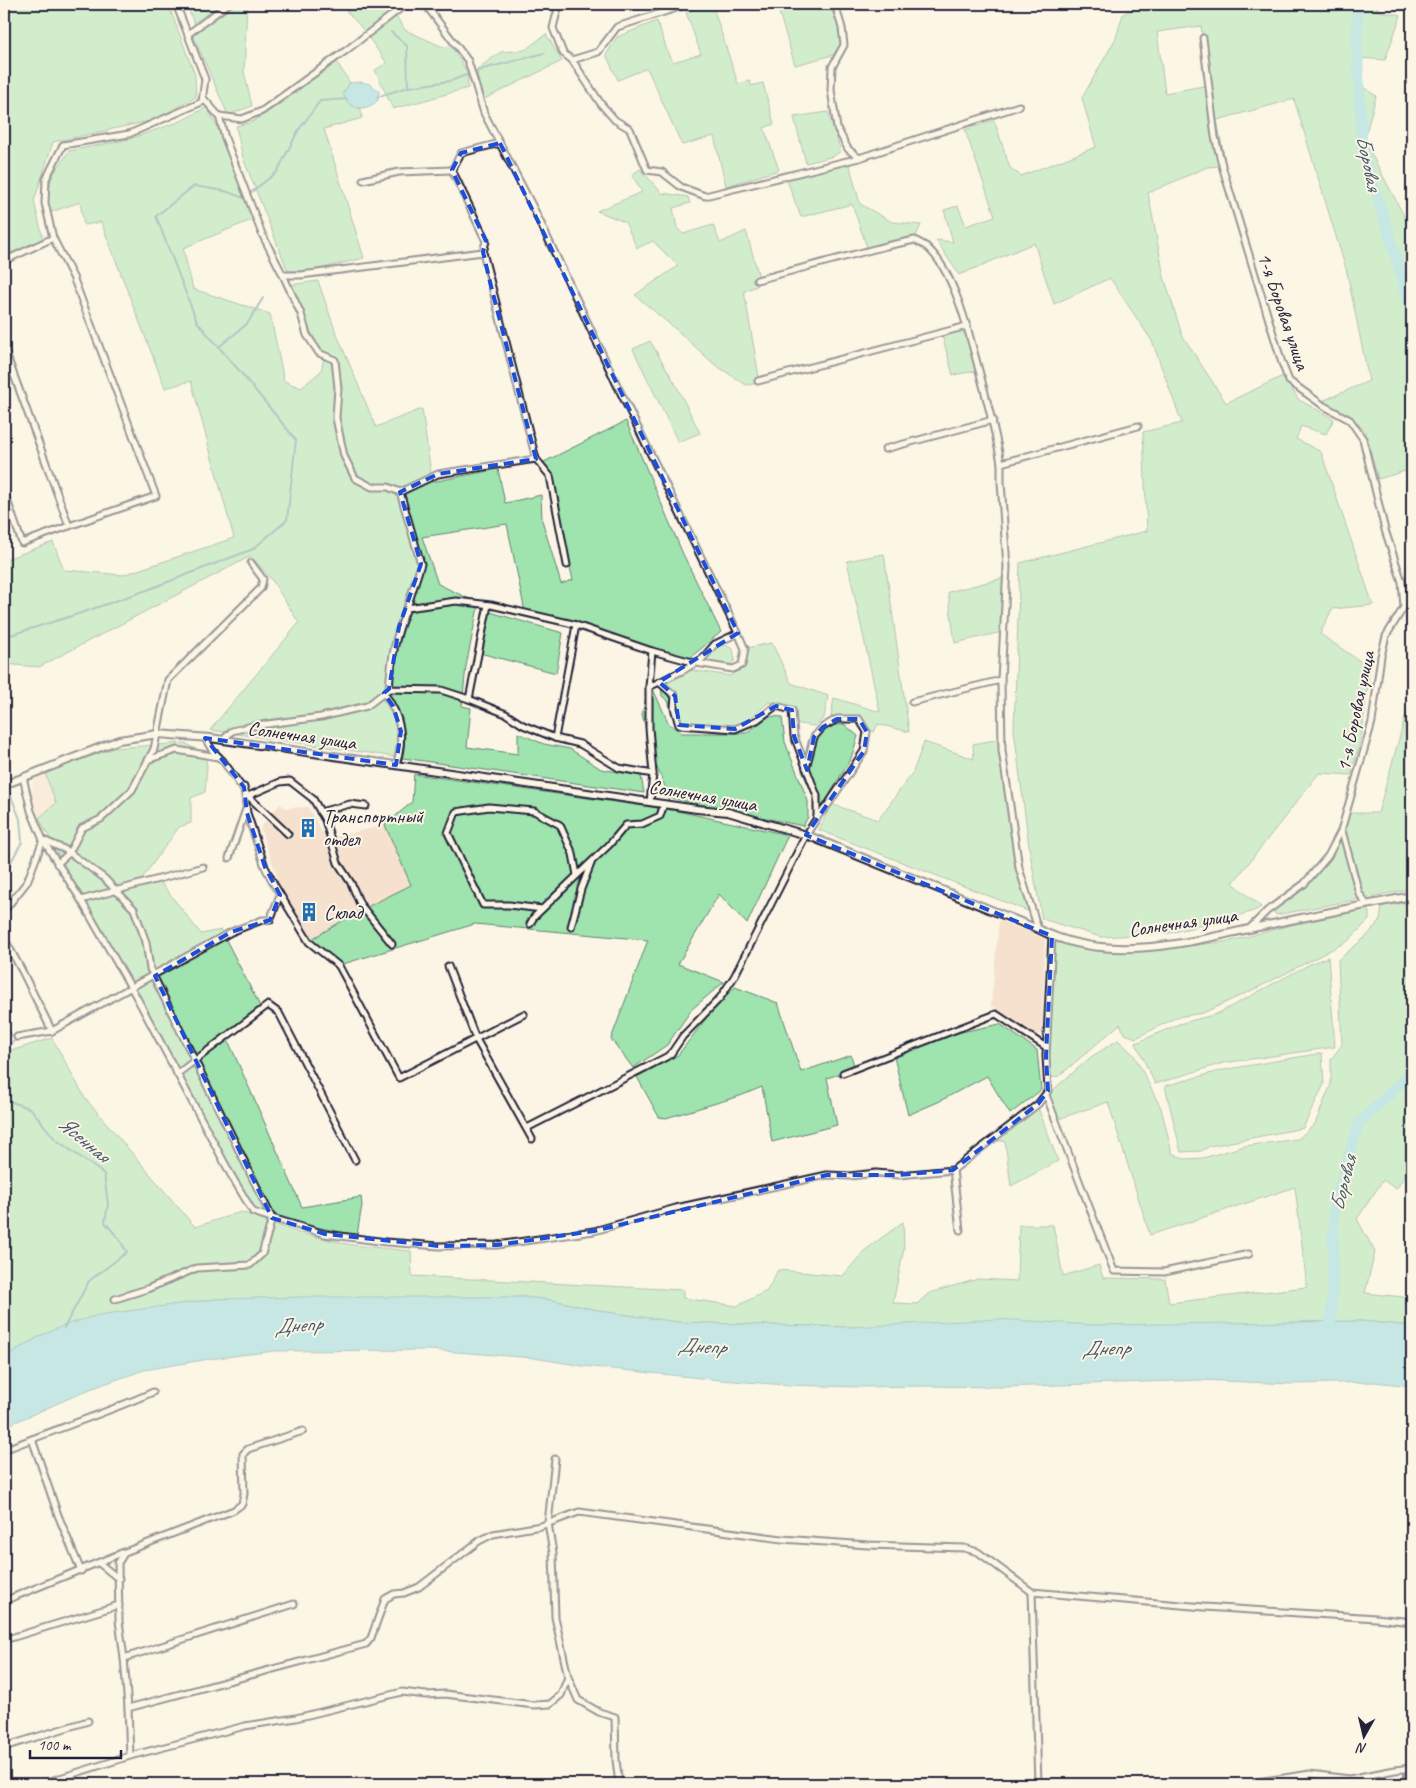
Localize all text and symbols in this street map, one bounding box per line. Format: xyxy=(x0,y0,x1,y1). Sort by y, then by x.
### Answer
water label: Боровая xyxy=(1350,133,1388,195)
street label: 1-я Боровая улица xyxy=(1252,249,1316,375)
street label: 1-я Боровая улица xyxy=(1331,647,1381,773)
street label: Солнечная улица xyxy=(246,716,359,756)
street label: Солнечная улица xyxy=(647,774,760,817)
place label: Транспортный отдел xyxy=(323,804,425,852)
building icon: Транспортный отдел xyxy=(297,817,319,839)
place label: Склад xyxy=(324,900,365,925)
building icon: Склад xyxy=(298,901,320,923)
street label: Солнечная улица xyxy=(1127,902,1240,942)
water label: Ясенная xyxy=(53,1110,118,1170)
water label: Боровая xyxy=(1324,1151,1363,1213)
water label: Днепр xyxy=(272,1310,326,1340)
water label: Днепр xyxy=(677,1332,729,1360)
water label: Днепр xyxy=(1081,1335,1133,1361)
north arrow xyxy=(1338,1710,1388,1760)
scale bar xyxy=(30,1728,121,1760)
text: 100 m xyxy=(38,1736,72,1755)
text: N xyxy=(1354,1739,1368,1757)

